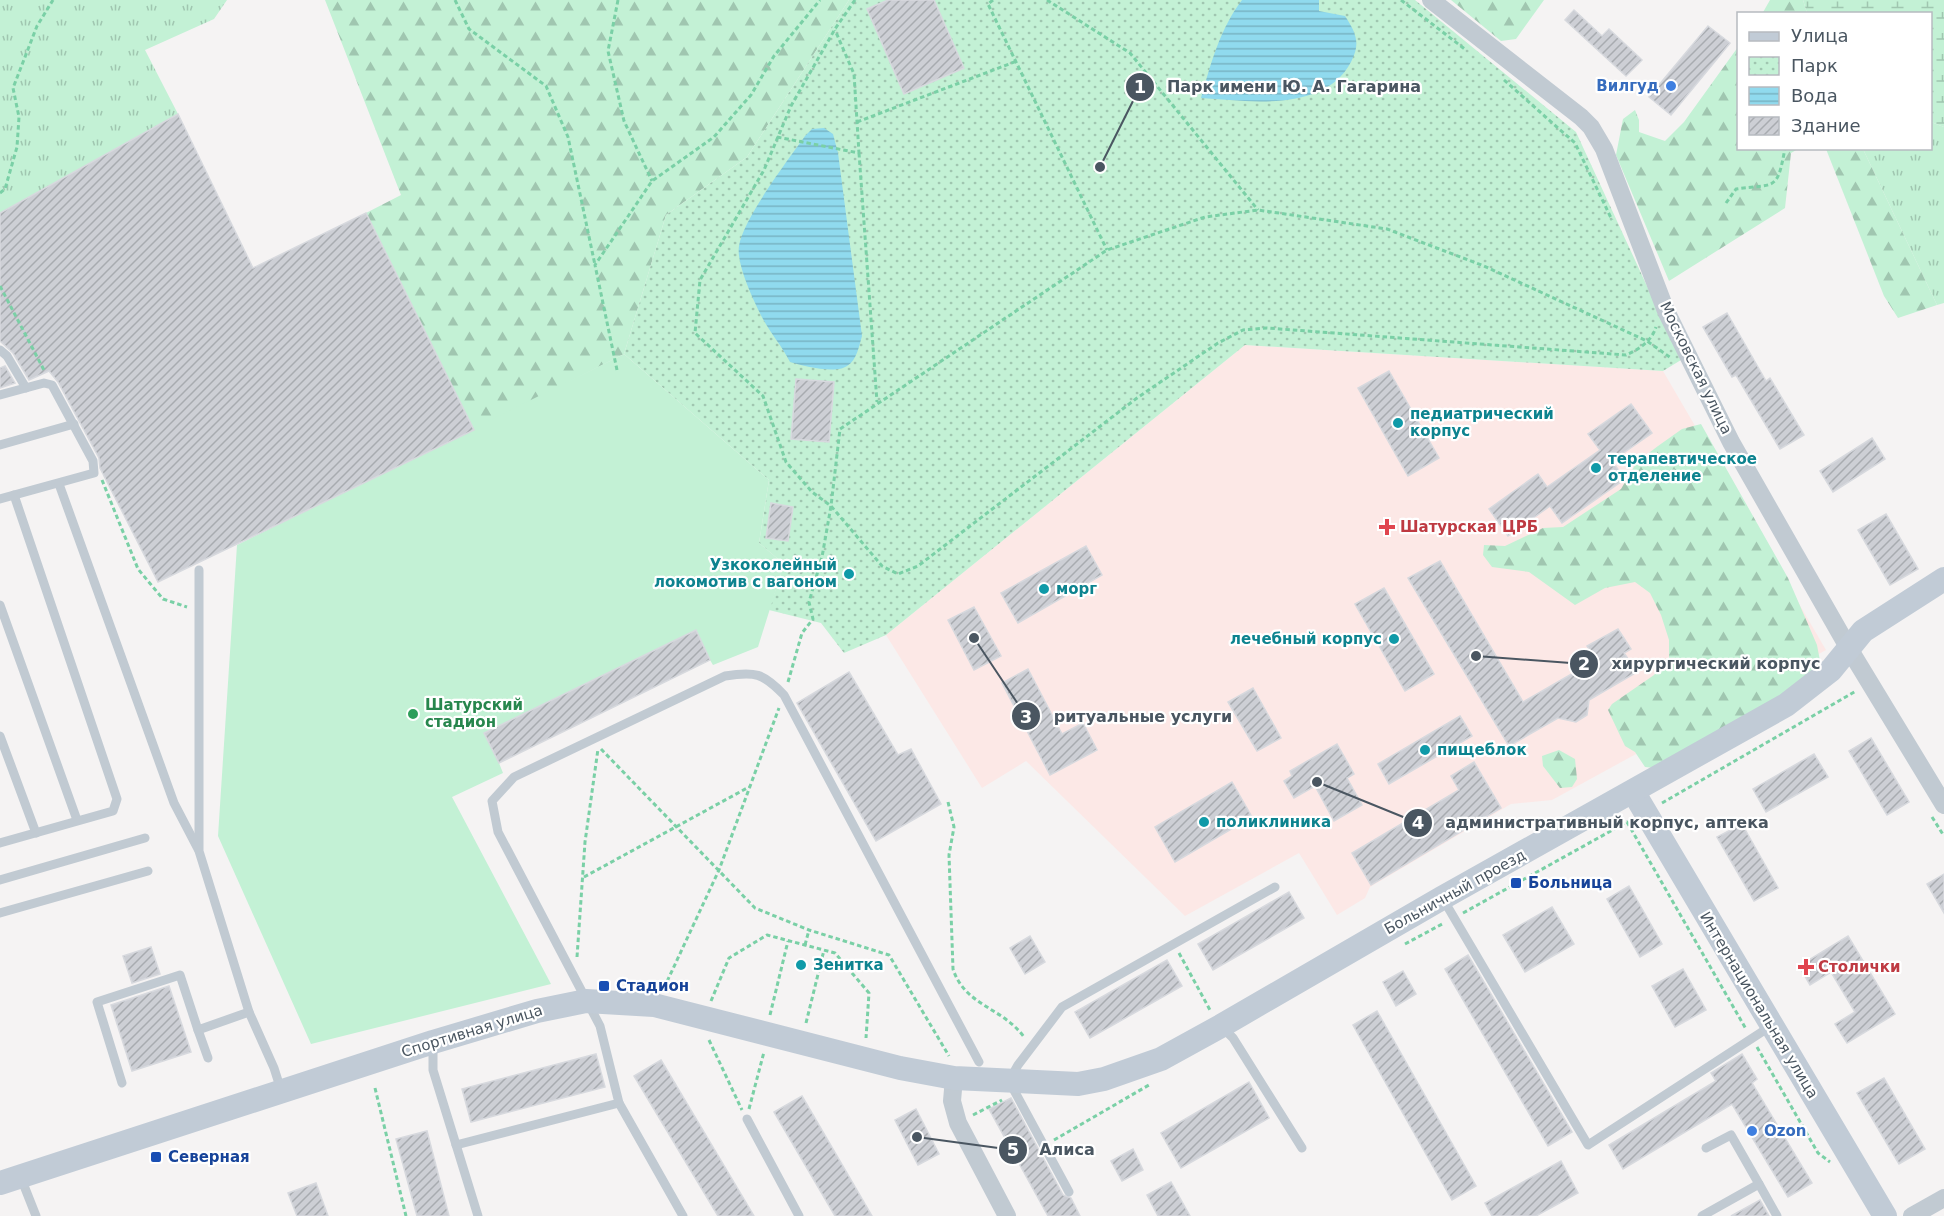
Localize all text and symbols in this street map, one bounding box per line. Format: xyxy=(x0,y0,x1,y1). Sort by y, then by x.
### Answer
legend xyxy=(1737,12,1932,150)
text: Улица xyxy=(1791,25,1848,46)
text: Парк xyxy=(1791,55,1838,76)
callout: Парк имени Ю. А. Гагарина xyxy=(1125,70,1433,104)
text: 1 xyxy=(1134,76,1146,97)
text: Парк имени Ю. А. Гагарина xyxy=(1167,77,1421,96)
place label: Вилгуд xyxy=(1596,77,1659,95)
marker: Вилгуд xyxy=(1664,79,1678,93)
text: Вода xyxy=(1791,85,1838,106)
text: Здание xyxy=(1791,115,1861,136)
street label: Московская улица xyxy=(1656,299,1736,437)
place label: педиатрический корпус xyxy=(1410,405,1554,440)
marker: педиатрический корпус xyxy=(1391,416,1405,430)
place label: терапевтическое отделение xyxy=(1608,450,1757,485)
marker: терапевтическое отделение xyxy=(1589,461,1603,475)
marker: Шатурская ЦРБ xyxy=(1378,518,1396,536)
place label: Шатурская ЦРБ xyxy=(1400,518,1538,536)
place label: Узкоколейный локомотив с вагоном xyxy=(654,556,837,591)
marker: Узкоколейный локомотив с вагоном xyxy=(842,567,856,581)
place label: морг xyxy=(1056,580,1097,598)
marker: морг xyxy=(1037,582,1051,596)
place label: лечебный корпус xyxy=(1230,630,1382,648)
marker: лечебный корпус xyxy=(1387,632,1401,646)
callout: хирургический корпус xyxy=(1569,647,1832,681)
text: 2 xyxy=(1578,653,1590,674)
text: хирургический корпус xyxy=(1612,654,1820,673)
place label: Шатурский стадион xyxy=(425,696,523,731)
callout: ритуальные услуги xyxy=(1011,699,1244,733)
text: 3 xyxy=(1020,706,1032,727)
marker: Шатурский стадион xyxy=(406,707,420,721)
text: ритуальные услуги xyxy=(1054,707,1232,726)
place label: пищеблок xyxy=(1437,741,1527,759)
marker: пищеблок xyxy=(1418,743,1432,757)
callout: административный корпус, аптека xyxy=(1403,806,1781,840)
text: 4 xyxy=(1412,812,1424,833)
place label: поликлиника xyxy=(1216,813,1331,831)
text: административный корпус, аптека xyxy=(1445,813,1769,832)
marker: поликлиника xyxy=(1197,815,1211,829)
street label: Больничный проезд xyxy=(1381,846,1529,938)
place label: Больница xyxy=(1528,874,1612,892)
marker: Больница xyxy=(1509,876,1523,890)
street label: Интернациональная улица xyxy=(1696,908,1822,1102)
place label: Зенитка xyxy=(813,956,884,974)
marker: Зенитка xyxy=(794,958,808,972)
place label: Столички xyxy=(1818,958,1901,976)
marker: Столички xyxy=(1799,960,1813,974)
place label: Стадион xyxy=(616,977,689,995)
marker: Стадион xyxy=(597,979,611,993)
street label: Спортивная улица xyxy=(399,1001,545,1061)
place label: Ozon xyxy=(1764,1122,1806,1140)
marker: Ozon xyxy=(1745,1124,1759,1138)
callout: Алиса xyxy=(998,1133,1107,1167)
text: 5 xyxy=(1007,1139,1019,1160)
text: Алиса xyxy=(1039,1140,1095,1159)
place label: Северная xyxy=(168,1148,250,1166)
marker: Северная xyxy=(149,1150,163,1164)

